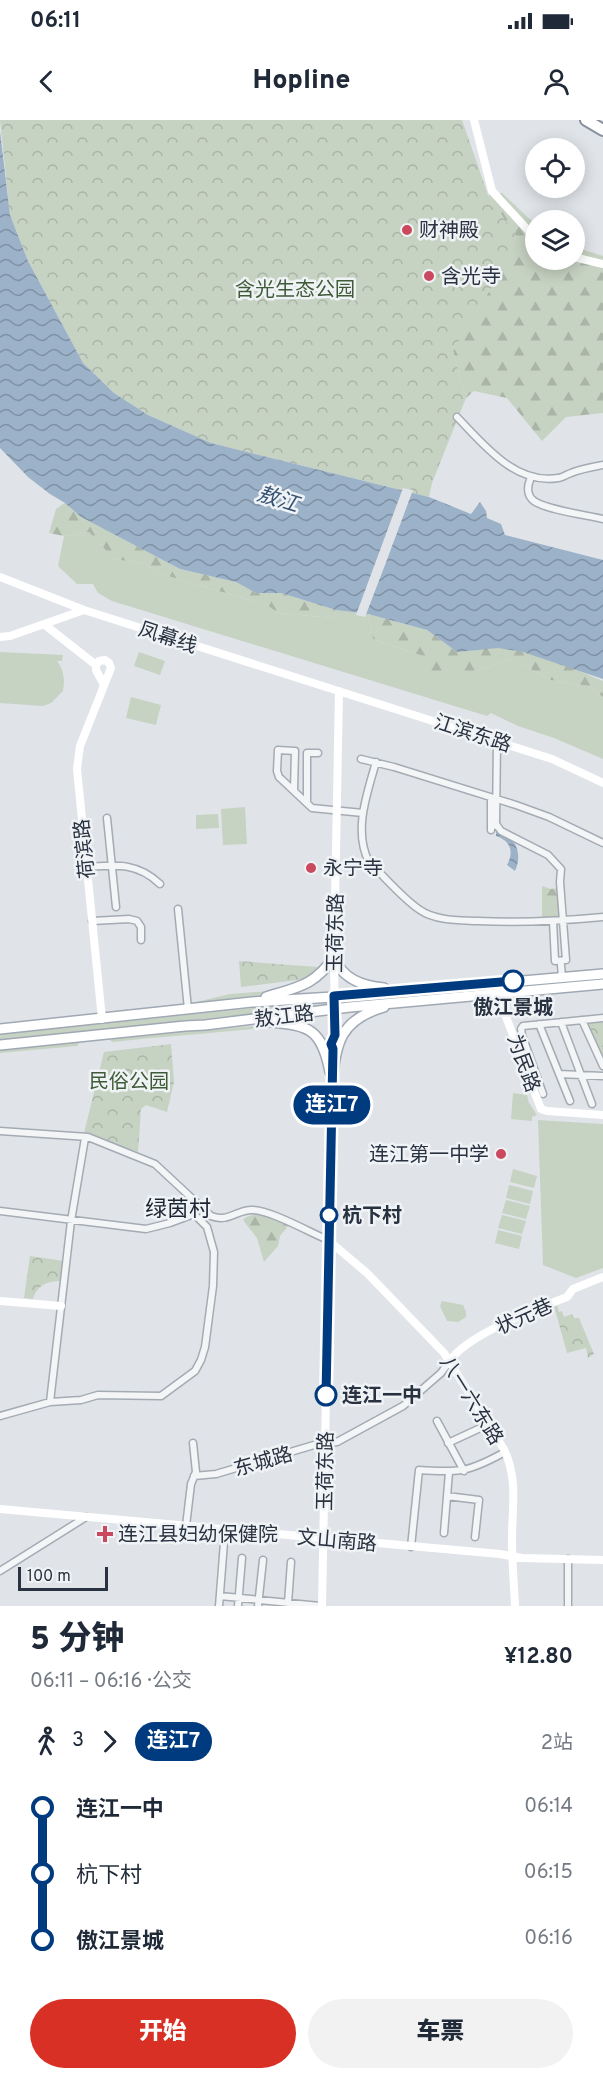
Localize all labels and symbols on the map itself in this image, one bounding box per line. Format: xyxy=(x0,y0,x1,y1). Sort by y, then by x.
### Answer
place label: 财神殿 xyxy=(419,219,479,245)
marker: 财神殿 xyxy=(400,223,414,237)
place label: 含光寺 xyxy=(441,265,501,291)
marker: 含光寺 xyxy=(422,269,436,283)
park label: 含光生态公园 xyxy=(235,278,355,304)
water label: 敖江 xyxy=(254,481,304,520)
street label: 凤幕线 xyxy=(135,617,200,661)
street label: 江滨东路 xyxy=(430,710,514,760)
street label: 荷滨路 xyxy=(70,818,102,880)
place label: 永宁寺 xyxy=(323,857,383,883)
marker: 永宁寺 xyxy=(304,861,318,875)
street label: 玉荷东路 xyxy=(323,893,351,973)
marker: 傲江景城 xyxy=(502,970,524,992)
place label: 傲江景城 xyxy=(473,996,553,1022)
street label: 敖江路 xyxy=(253,1001,316,1035)
street label: 为民路 xyxy=(500,1031,545,1096)
park label: 民俗公园 xyxy=(89,1070,169,1096)
line badge: 连江7 xyxy=(298,1086,366,1124)
place label: 连江第一中学 xyxy=(369,1143,489,1169)
marker: 连江第一中学 xyxy=(494,1147,508,1161)
district label: 绿茵村 xyxy=(145,1197,211,1224)
place label: 杭下村 xyxy=(342,1204,402,1230)
marker: 杭下村 xyxy=(320,1206,338,1224)
street label: 状元巷 xyxy=(492,1294,558,1342)
street label: 八一六东路 xyxy=(433,1352,508,1450)
marker: 连江一中 xyxy=(315,1384,337,1406)
place label: 连江一中 xyxy=(342,1384,422,1410)
street label: 玉荷东路 xyxy=(313,1431,341,1511)
street label: 东城路 xyxy=(231,1442,296,1484)
place label: 连江县妇幼保健院 xyxy=(118,1523,278,1549)
marker: 连江县妇幼保健院 xyxy=(96,1525,114,1543)
street label: 文山南路 xyxy=(296,1526,378,1558)
scale bar xyxy=(18,1564,108,1592)

